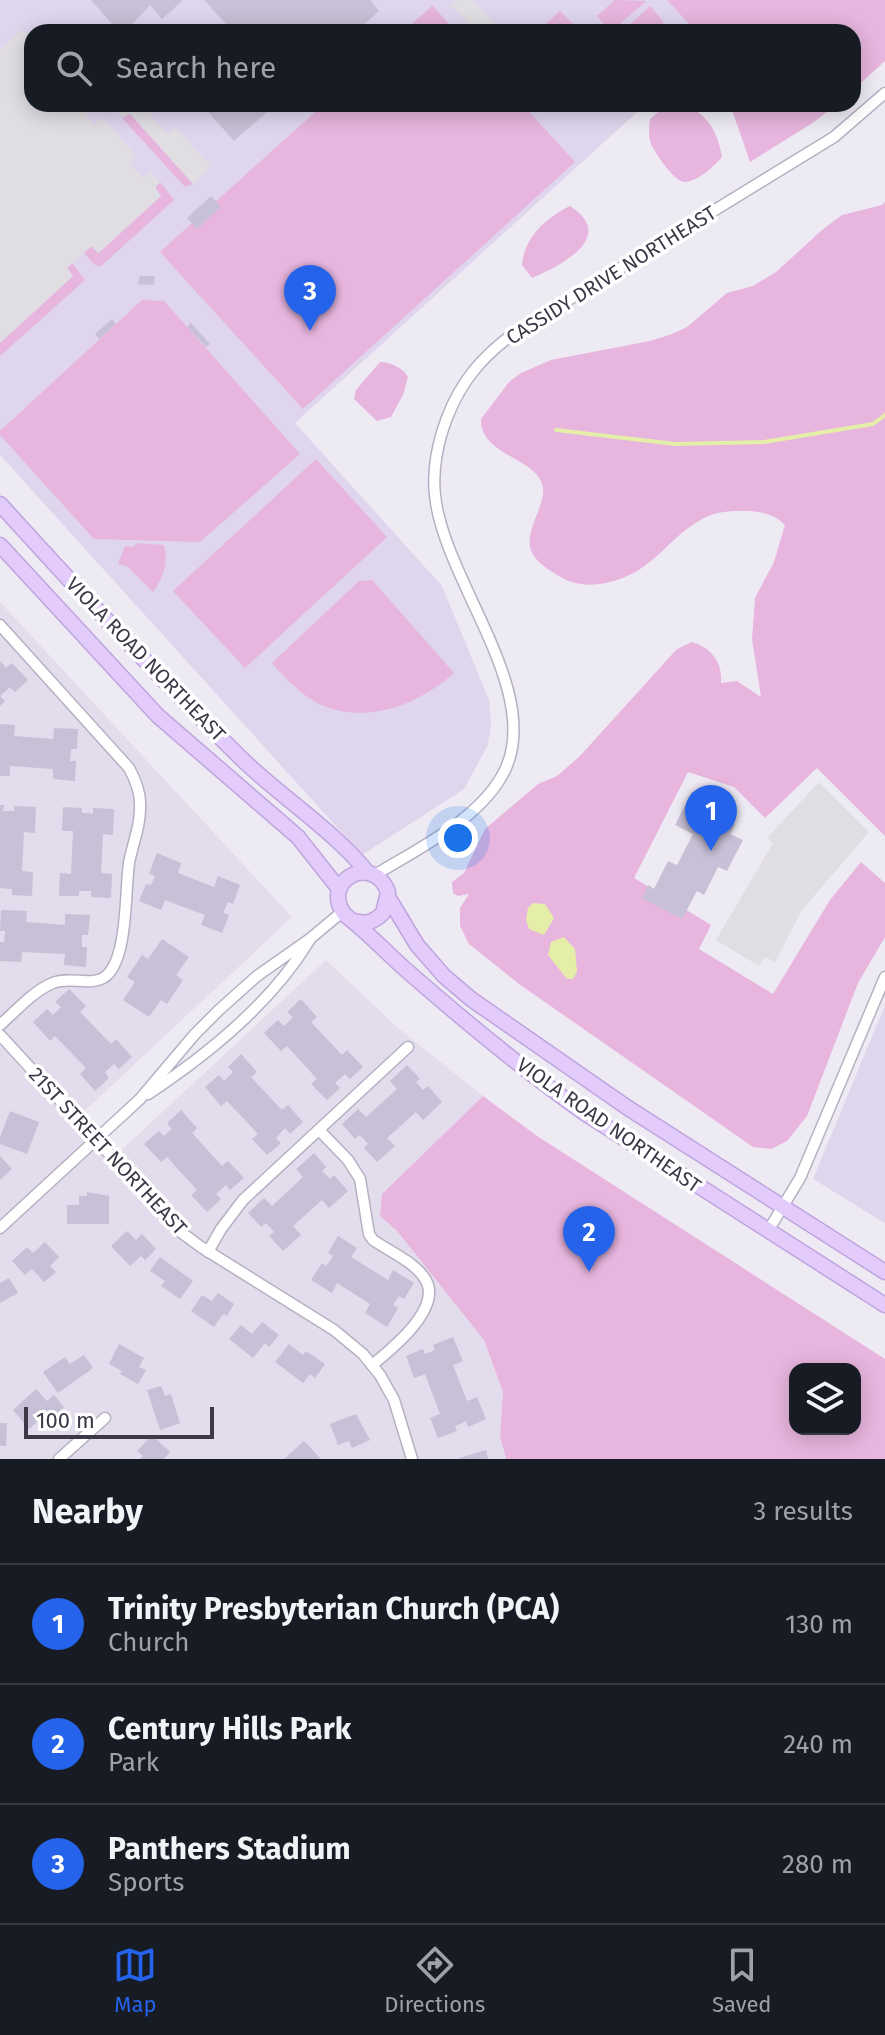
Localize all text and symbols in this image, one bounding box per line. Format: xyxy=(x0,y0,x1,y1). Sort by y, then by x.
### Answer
search box xyxy=(24,24,861,112)
icon: search xyxy=(52,46,96,90)
text: Search here xyxy=(116,50,276,86)
street label: CASSIDY DRIVE NORTHEAST xyxy=(502,200,721,350)
pin: 3 xyxy=(284,265,336,331)
street label: VIOLA ROAD NORTHEAST xyxy=(61,572,231,747)
pin: 1 xyxy=(685,785,737,851)
your location xyxy=(438,818,478,858)
street label: VIOLA ROAD NORTHEAST xyxy=(512,1052,706,1198)
street label: 21ST STREET NORTHEAST xyxy=(24,1062,192,1240)
pin: 2 xyxy=(563,1206,615,1272)
map controls xyxy=(789,1363,861,1435)
button: layers xyxy=(789,1363,861,1435)
scale bar xyxy=(24,1403,214,1439)
text: 100 m xyxy=(36,1407,95,1434)
text: Nearby xyxy=(32,1491,143,1532)
text: 3 results xyxy=(753,1496,853,1527)
text: Trinity Presbyterian Church (PCA) xyxy=(108,1591,559,1627)
text: 1 xyxy=(52,1609,64,1640)
text: 130 m xyxy=(785,1609,853,1640)
text: Church xyxy=(108,1627,190,1658)
text: Century Hills Park xyxy=(108,1711,351,1747)
text: 2 xyxy=(51,1729,65,1760)
text: 240 m xyxy=(783,1729,853,1760)
text: Park xyxy=(108,1747,159,1778)
text: Panthers Stadium xyxy=(108,1831,351,1867)
text: 3 xyxy=(51,1849,65,1880)
text: 280 m xyxy=(782,1849,853,1880)
text: Sports xyxy=(108,1867,184,1898)
tab: Map xyxy=(113,1943,157,2018)
tab: Directions xyxy=(384,1943,485,2018)
tab: Saved xyxy=(712,1943,772,2018)

